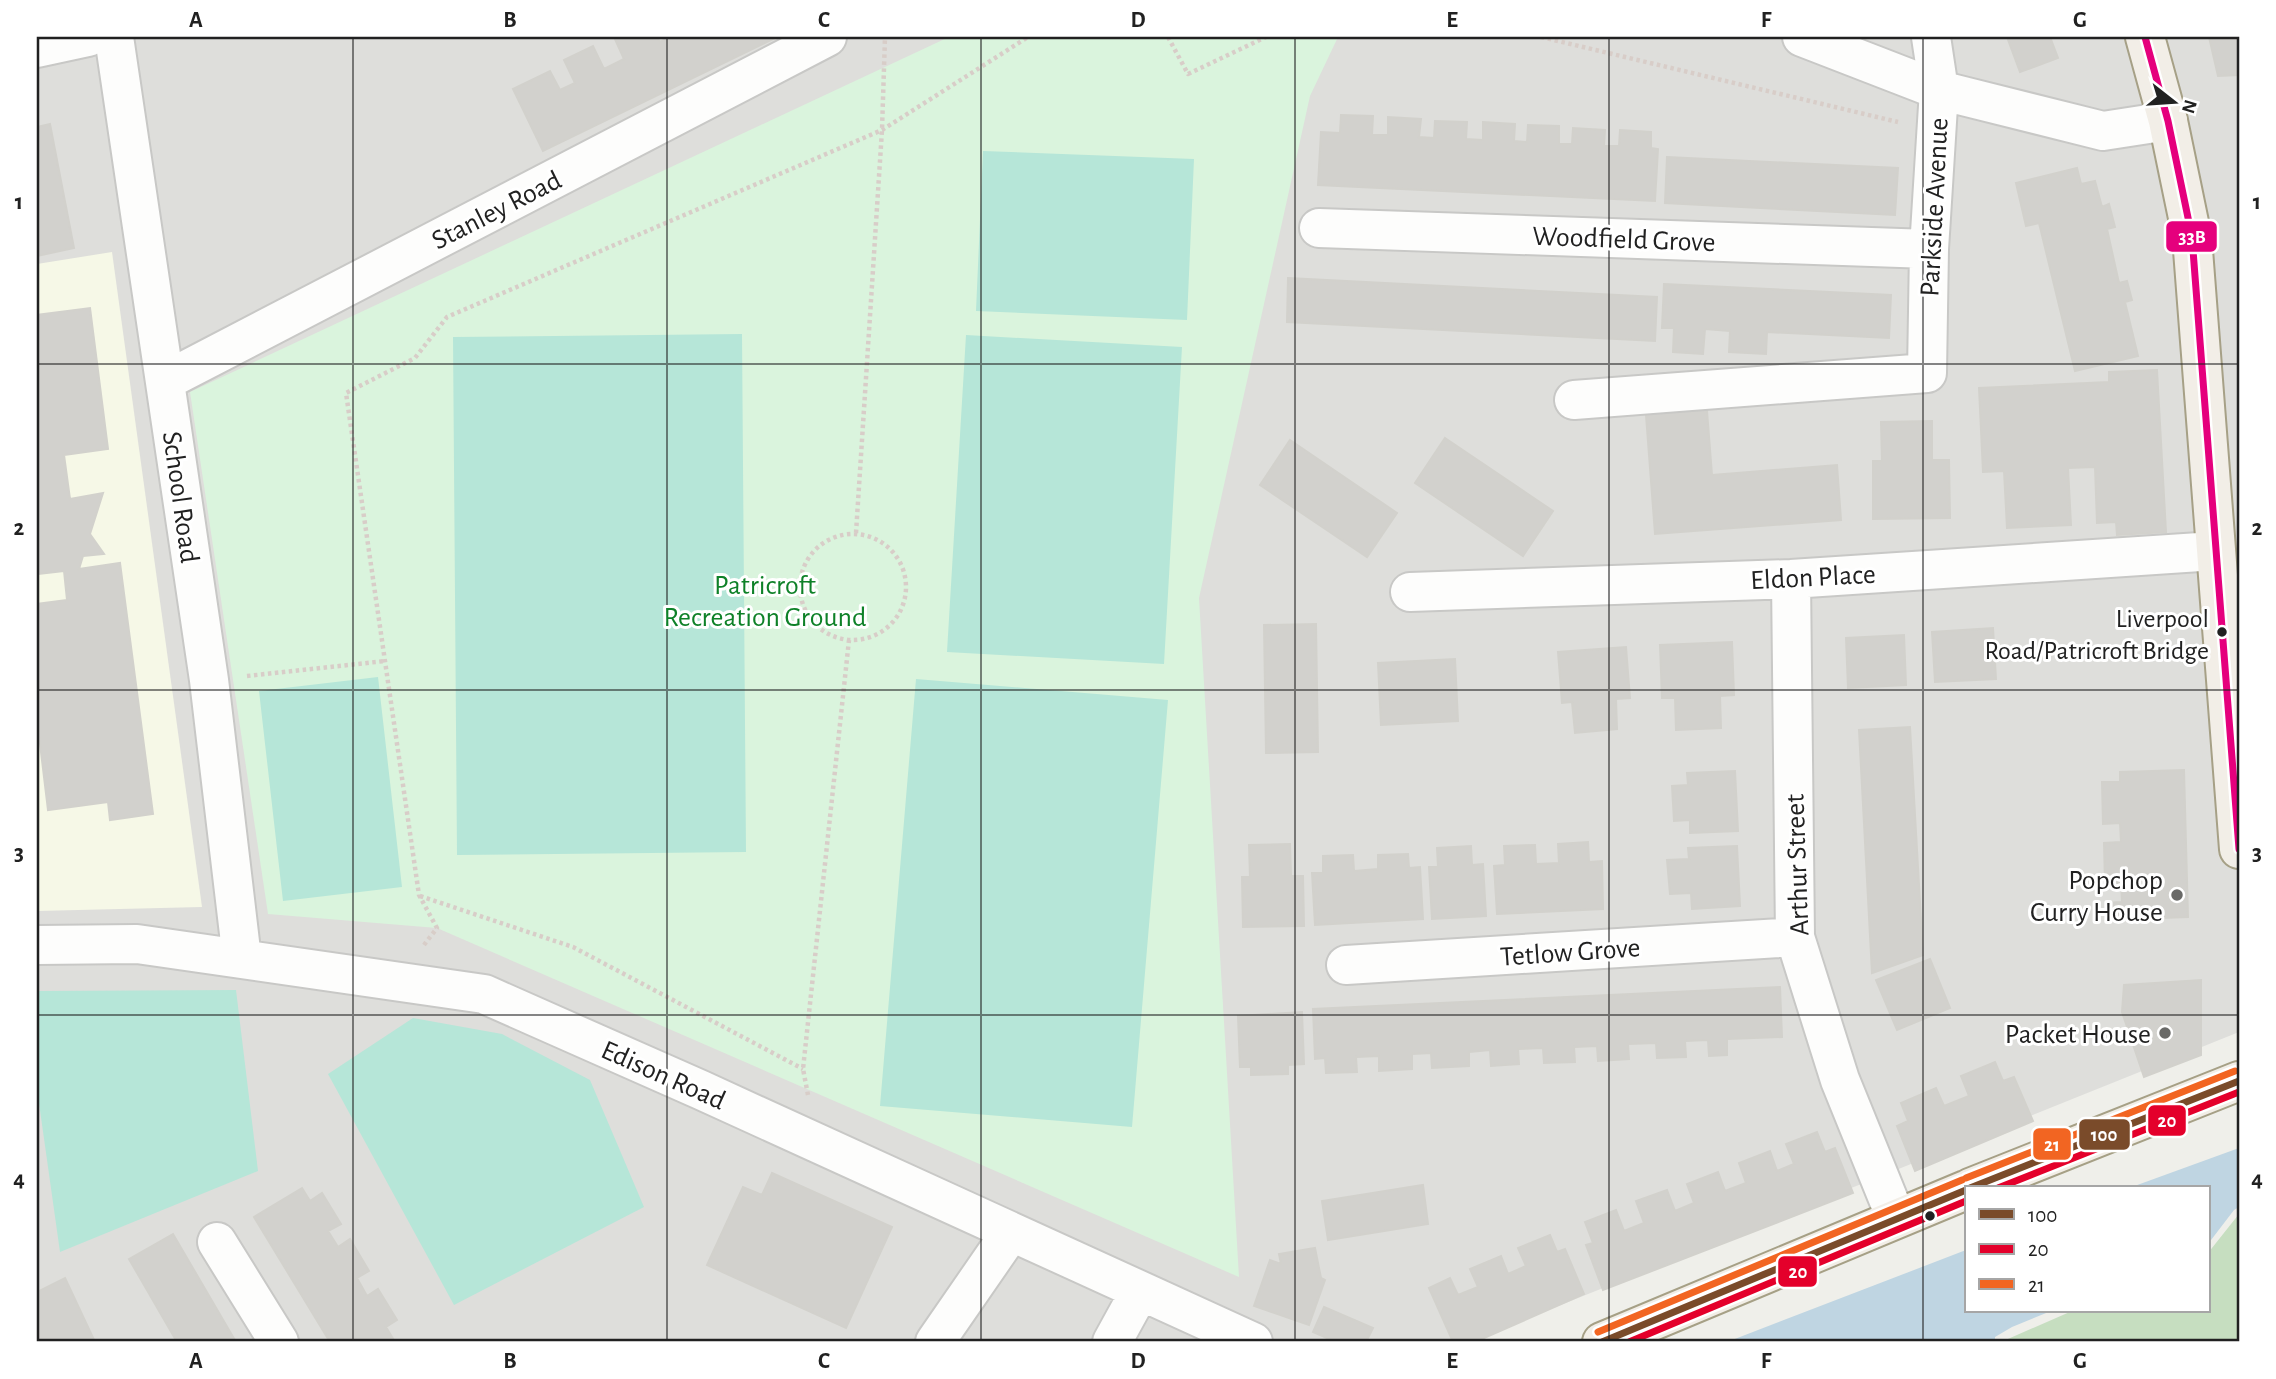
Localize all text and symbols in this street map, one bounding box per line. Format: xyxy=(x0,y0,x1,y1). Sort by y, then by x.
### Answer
text: A xyxy=(189,9,203,32)
text: B xyxy=(503,9,517,32)
text: C xyxy=(818,9,830,32)
text: D xyxy=(1130,9,1146,32)
text: E xyxy=(1446,9,1458,32)
text: F xyxy=(1761,9,1772,32)
text: G xyxy=(2073,9,2087,32)
north arrow xyxy=(2140,66,2210,136)
text: N xyxy=(2178,97,2200,116)
street label: Parkside Avenue xyxy=(1916,117,1954,297)
street label: Stanley Road xyxy=(428,166,566,255)
text: 1 xyxy=(15,191,23,214)
text: 1 xyxy=(2253,191,2261,214)
line badge: 33B xyxy=(2165,220,2218,253)
street label: Woodfield Grove xyxy=(1532,223,1716,257)
text: 33B xyxy=(2178,228,2206,247)
street label: School Road xyxy=(157,430,203,565)
text: 2 xyxy=(14,517,25,540)
text: 2 xyxy=(2252,517,2263,540)
street label: Eldon Place xyxy=(1750,561,1877,595)
park label: Patricroft Recreation Ground xyxy=(663,572,867,632)
place label: Liverpool Road/Patricroft Bridge xyxy=(1984,606,2209,664)
marker: Liverpool Road/Patricroft Bridge xyxy=(2215,625,2229,639)
street label: Arthur Street xyxy=(1782,793,1814,936)
text: 3 xyxy=(14,842,24,865)
text: 3 xyxy=(2252,842,2262,865)
place label: Popchop Curry House xyxy=(2030,867,2163,927)
marker: Popchop Curry House xyxy=(2169,887,2185,903)
street label: Tetlow Grove xyxy=(1499,934,1641,972)
place label: Packet House xyxy=(2005,1021,2151,1049)
marker: Packet House xyxy=(2157,1025,2173,1041)
street label: Edison Road xyxy=(597,1036,729,1116)
line badge: 20 xyxy=(2147,1104,2187,1137)
text: 20 xyxy=(2158,1112,2177,1131)
line badge: 100 xyxy=(2078,1118,2131,1151)
text: 100 xyxy=(2091,1126,2117,1145)
line badge: 21 xyxy=(2032,1127,2072,1161)
text: 21 xyxy=(2044,1136,2060,1155)
text: 4 xyxy=(13,1168,25,1191)
text: 4 xyxy=(2251,1168,2263,1191)
legend xyxy=(1965,1186,2210,1312)
text: 100 xyxy=(2028,1205,2057,1226)
unlabelled marker xyxy=(1923,1209,1937,1223)
text: 20 xyxy=(2028,1239,2049,1260)
line badge: 20 xyxy=(1777,1255,1818,1288)
text: 20 xyxy=(1789,1263,1808,1282)
text: 21 xyxy=(2028,1275,2045,1296)
text: A xyxy=(189,1350,203,1373)
text: B xyxy=(503,1350,517,1373)
text: C xyxy=(818,1350,830,1373)
text: D xyxy=(1130,1350,1146,1373)
text: E xyxy=(1446,1350,1458,1373)
text: F xyxy=(1761,1350,1772,1373)
text: G xyxy=(2073,1350,2087,1373)

